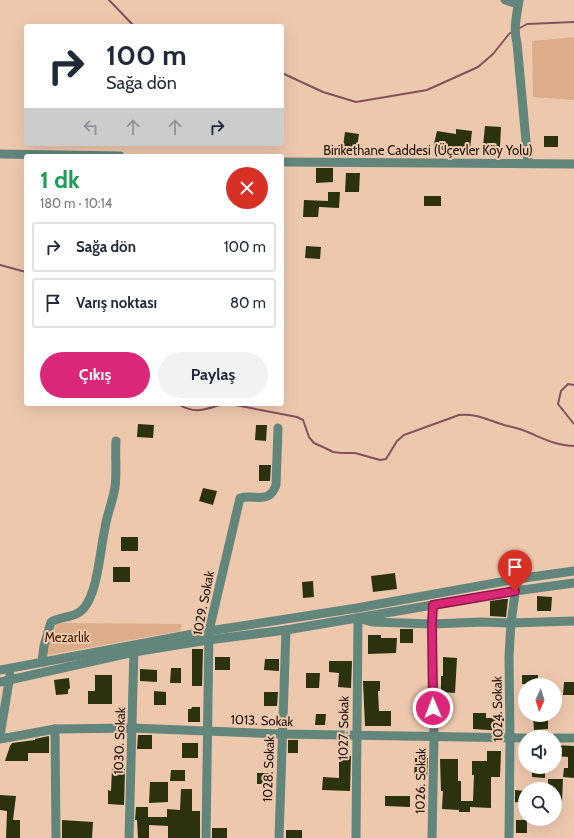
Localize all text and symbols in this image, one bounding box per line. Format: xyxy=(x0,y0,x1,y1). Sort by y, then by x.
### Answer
text: 100 m xyxy=(106,38,187,72)
icon: right xyxy=(40,40,92,92)
text: Sağa dön xyxy=(106,72,177,94)
icon: left xyxy=(80,116,102,138)
icon: ahead xyxy=(122,116,144,138)
icon: ahead xyxy=(164,116,186,138)
icon: right xyxy=(206,116,228,138)
street label: Birikethane Caddesi (Üçevler Köy Yolu) xyxy=(323,142,533,158)
text: 1 dk xyxy=(40,165,80,194)
button: close xyxy=(226,167,268,209)
text: 180 m · 10:14 xyxy=(40,195,112,211)
icon: right xyxy=(42,236,64,258)
text: Sağa dön xyxy=(76,238,136,256)
text: 100 m xyxy=(224,238,266,256)
icon: arrive xyxy=(42,292,64,314)
text: Varış noktası xyxy=(76,294,157,312)
text: 80 m xyxy=(230,294,266,312)
button: Çıkış xyxy=(40,352,150,398)
button: Paylaş xyxy=(158,352,268,398)
pin xyxy=(498,550,532,591)
icon: arrive xyxy=(504,556,526,578)
street label: 1029. Sokak xyxy=(189,569,217,637)
park label: Mezarlık xyxy=(44,629,90,645)
street label: 1024. Sokak xyxy=(488,676,506,742)
north arrow xyxy=(518,678,562,722)
map controls xyxy=(518,678,562,826)
position arrow xyxy=(412,687,454,729)
street label: 1027. Sokak xyxy=(334,696,352,760)
street label: 1030. Sokak xyxy=(110,707,128,775)
street label: 1013. Sokak xyxy=(230,711,294,729)
button: sound xyxy=(518,730,562,774)
street label: 1028. Sokak xyxy=(259,735,277,802)
street label: 1026. Sokak xyxy=(411,748,429,814)
button: search xyxy=(518,782,562,826)

